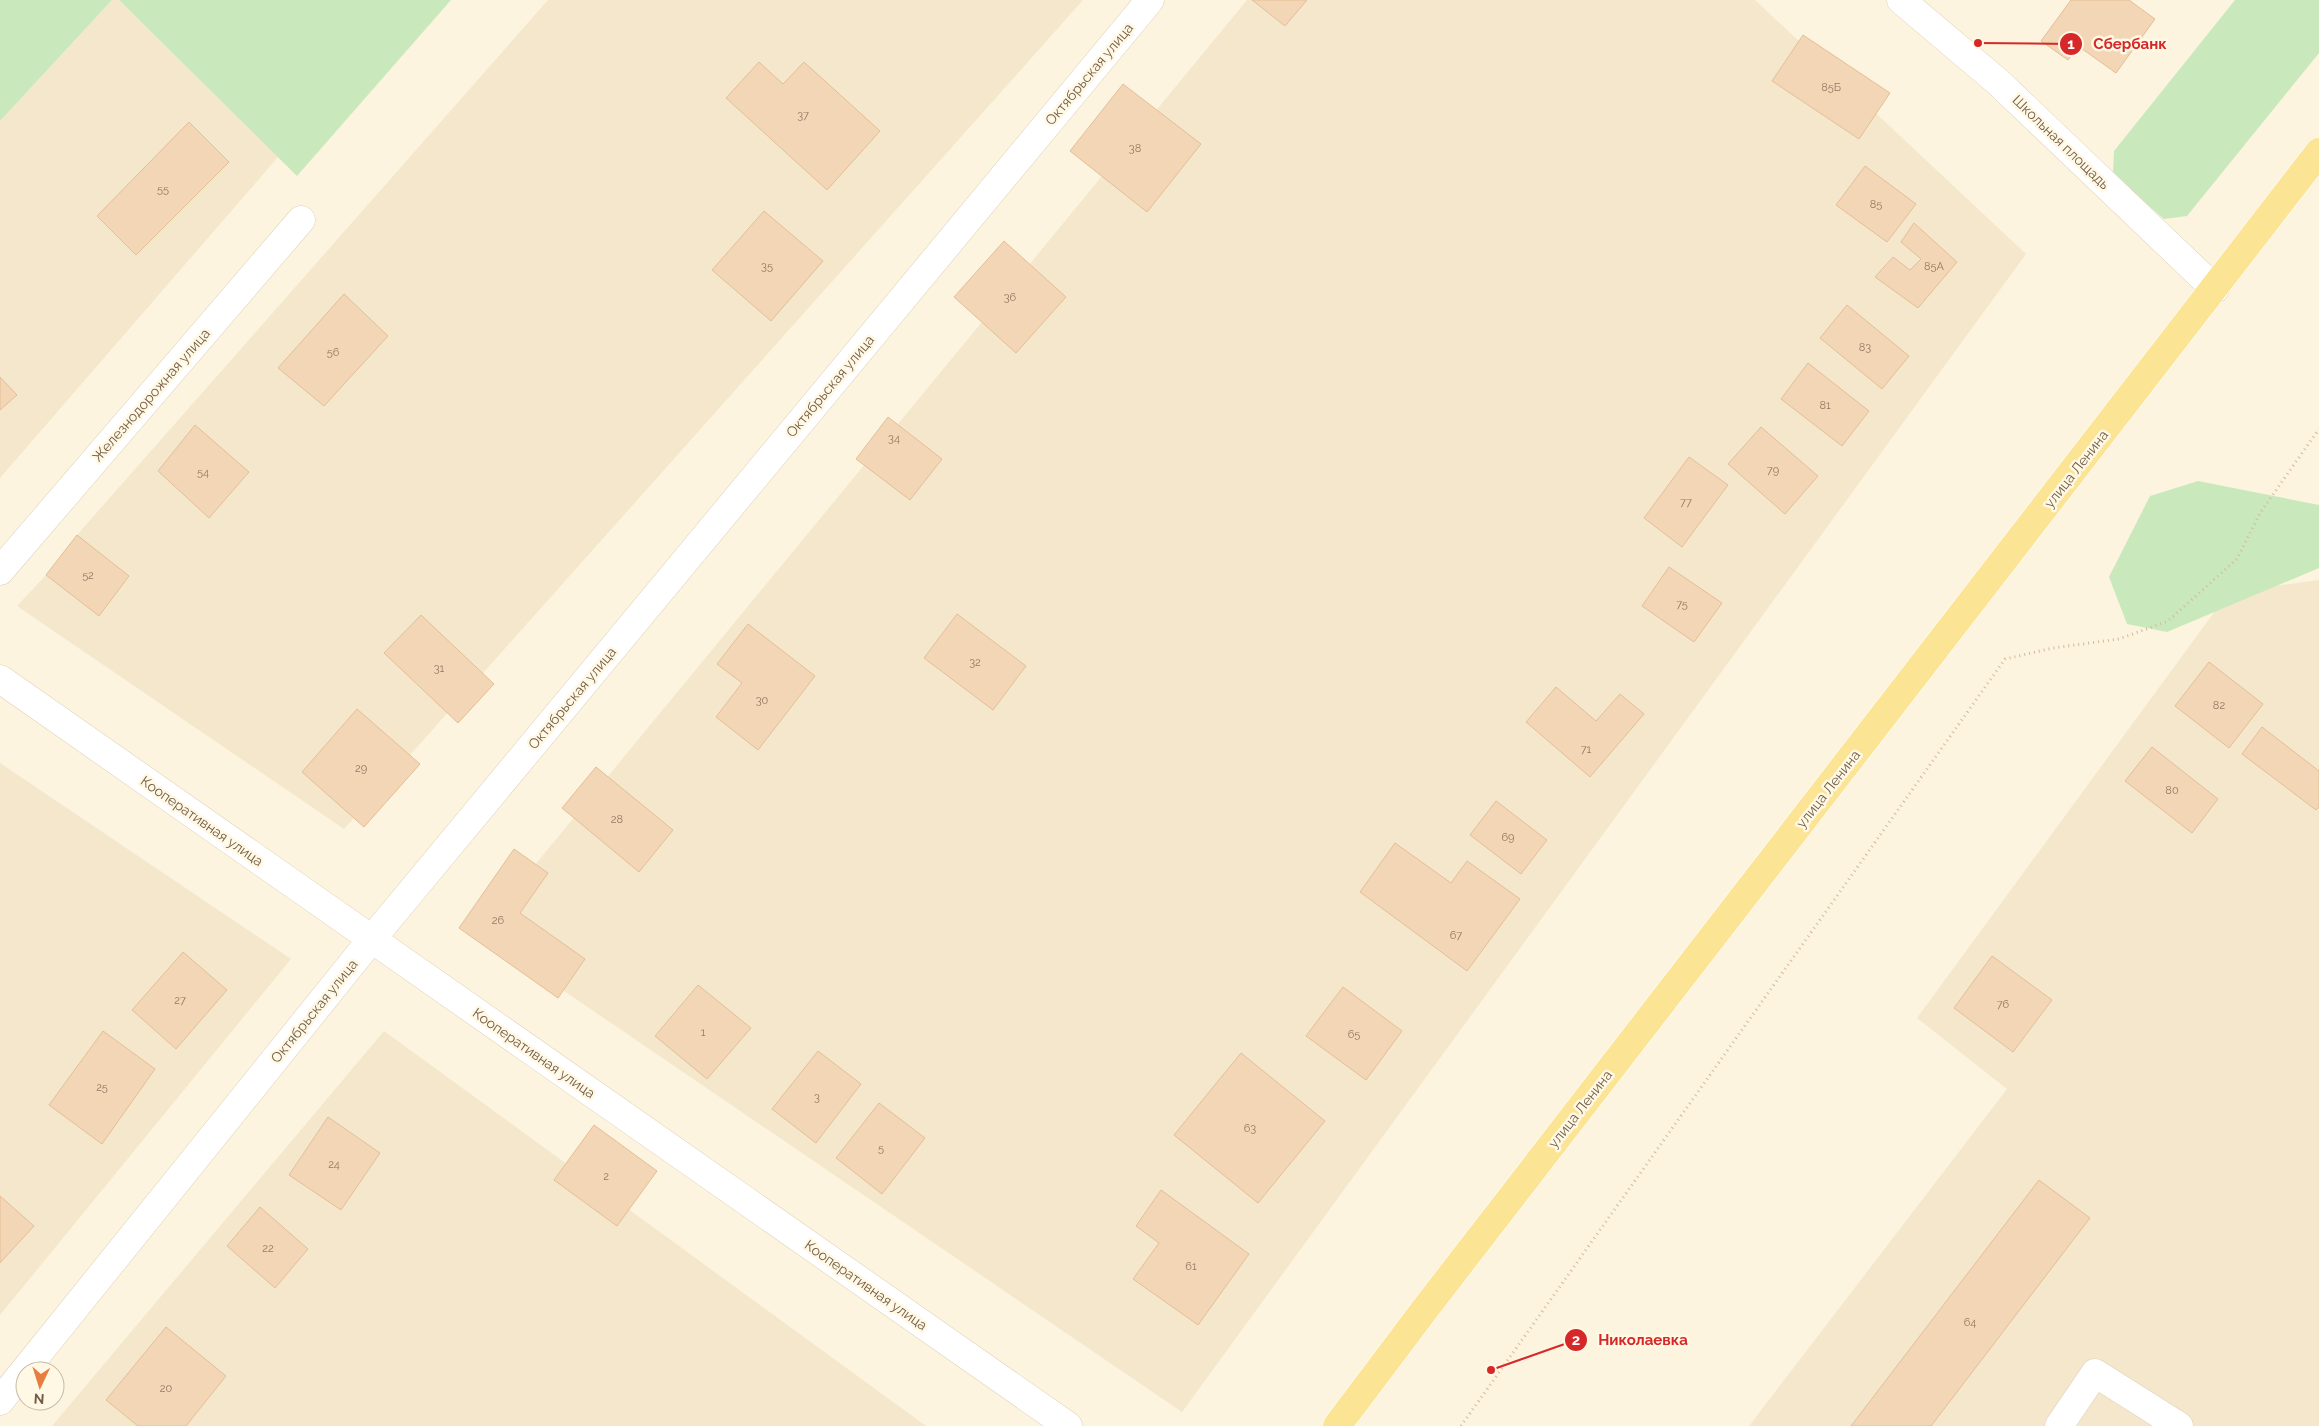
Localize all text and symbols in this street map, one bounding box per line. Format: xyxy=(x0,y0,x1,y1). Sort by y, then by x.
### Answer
street label: Октябрьская улица xyxy=(1042,20,1136,128)
callout: Сбербанк xyxy=(2058,29,2177,59)
text: 1 xyxy=(2067,35,2075,53)
text: Сбербанк xyxy=(2093,35,2167,53)
house number: 85Б xyxy=(1821,81,1841,94)
street label: Школьная площадь xyxy=(2009,92,2113,192)
house number: 37 xyxy=(797,109,809,122)
house number: 38 xyxy=(1129,142,1141,155)
house number: 55 xyxy=(157,183,169,196)
house number: 85 xyxy=(1870,198,1882,211)
house number: 35 xyxy=(761,260,773,273)
house number: 85А xyxy=(1924,260,1945,273)
house number: 36 xyxy=(1004,291,1017,304)
street label: Железнодорожная улица xyxy=(89,325,213,465)
street label: Октябрьская улица xyxy=(783,332,877,440)
house number: 83 xyxy=(1859,341,1871,354)
house number: 56 xyxy=(327,346,340,359)
house number: 81 xyxy=(1819,399,1831,412)
street label: улица Ленина xyxy=(2041,427,2111,511)
house number: 34 xyxy=(888,432,900,445)
house number: 79 xyxy=(1767,464,1779,477)
house number: 54 xyxy=(197,466,209,479)
house number: 77 xyxy=(1680,496,1692,509)
house number: 52 xyxy=(82,569,94,582)
house number: 75 xyxy=(1676,598,1688,611)
street label: Октябрьская улица xyxy=(525,644,619,752)
house number: 32 xyxy=(969,656,981,669)
house number: 31 xyxy=(434,662,445,675)
house number: 30 xyxy=(756,694,769,707)
house number: 82 xyxy=(2213,699,2225,712)
house number: 71 xyxy=(1581,743,1592,756)
street label: улица Ленина xyxy=(1793,747,1863,831)
house number: 29 xyxy=(355,762,367,775)
street label: Кооперативная улица xyxy=(138,773,266,869)
house number: 80 xyxy=(2165,784,2179,797)
house number: 28 xyxy=(611,813,623,826)
house number: 69 xyxy=(1501,831,1515,844)
house number: 26 xyxy=(492,914,505,927)
house number: 67 xyxy=(1450,929,1462,942)
street label: Октябрьская улица xyxy=(267,956,361,1066)
house number: 27 xyxy=(174,994,186,1007)
house number: 76 xyxy=(1997,998,2010,1011)
street label: Кооперативная улица xyxy=(470,1005,598,1101)
house number: 1 xyxy=(701,1026,706,1039)
house number: 65 xyxy=(1348,1028,1360,1041)
street label: улица Ленина xyxy=(1545,1067,1615,1151)
house number: 25 xyxy=(96,1081,108,1094)
house number: 3 xyxy=(814,1091,820,1104)
house number: 63 xyxy=(1244,1122,1256,1135)
house number: 5 xyxy=(878,1142,884,1155)
house number: 24 xyxy=(328,1158,340,1171)
house number: 2 xyxy=(603,1170,609,1183)
street label: Кооперативная улица xyxy=(802,1237,930,1333)
house number: 22 xyxy=(262,1242,274,1255)
house number: 61 xyxy=(1185,1260,1197,1273)
house number: 64 xyxy=(1964,1316,1976,1329)
callout: Николаевка xyxy=(1563,1325,1698,1355)
text: 2 xyxy=(1572,1331,1580,1349)
text: Николаевка xyxy=(1598,1331,1688,1349)
north arrow xyxy=(15,1361,65,1411)
house number: 20 xyxy=(160,1382,172,1395)
text: N xyxy=(33,1391,45,1407)

